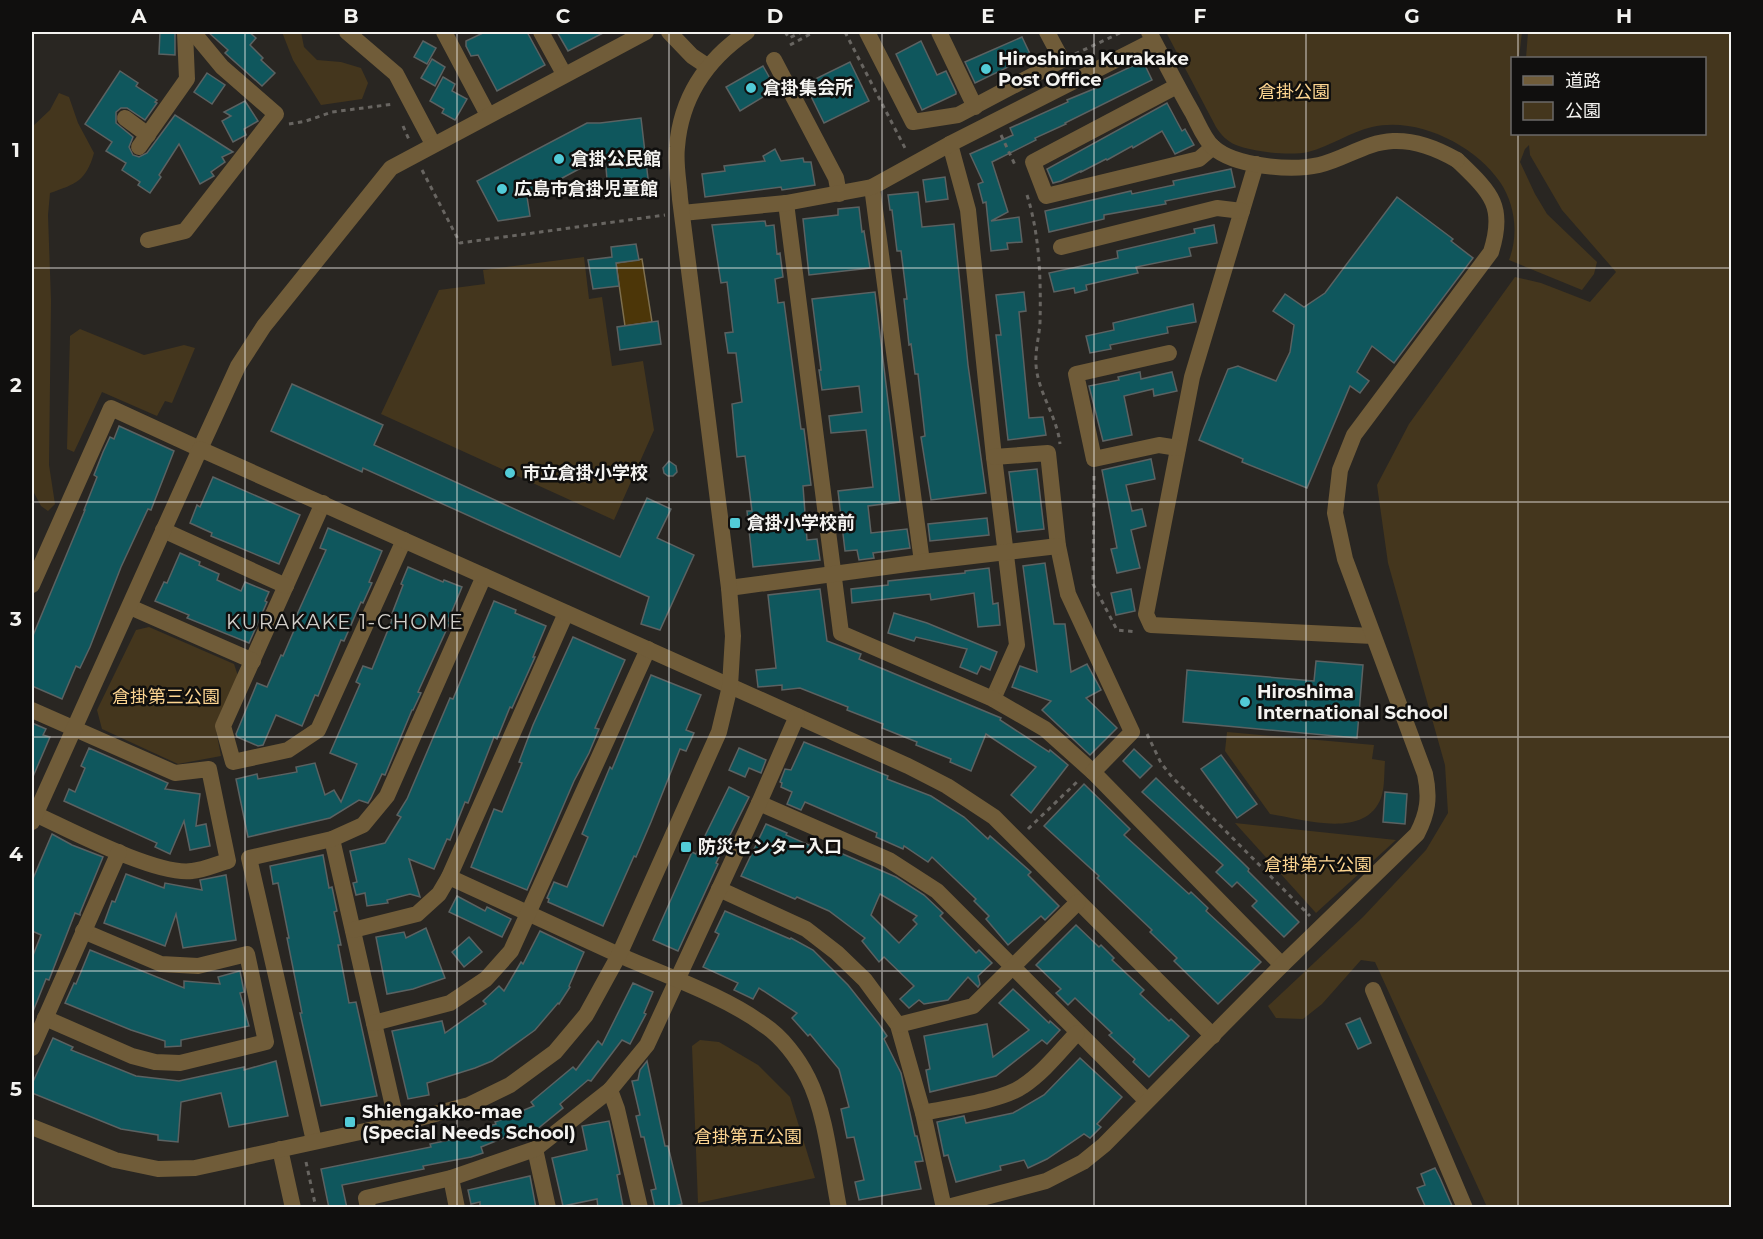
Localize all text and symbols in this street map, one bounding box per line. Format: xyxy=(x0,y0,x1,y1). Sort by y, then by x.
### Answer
text: A xyxy=(130,4,147,28)
text: B xyxy=(343,4,359,28)
text: C xyxy=(556,4,571,28)
text: D xyxy=(767,4,783,28)
text: E xyxy=(981,4,995,28)
text: F xyxy=(1194,4,1207,28)
text: G xyxy=(1404,4,1420,28)
text: H xyxy=(1616,4,1632,28)
place label: Hiroshima Kurakake Post Office xyxy=(998,48,1189,91)
legend xyxy=(1511,57,1706,135)
marker: Hiroshima Kurakake Post Office xyxy=(979,62,993,76)
text: 道路 xyxy=(1565,70,1601,92)
place label: 倉掛集会所 xyxy=(763,77,853,99)
marker: 倉掛集会所 xyxy=(744,81,758,95)
park label: 倉掛公園 xyxy=(1258,81,1330,103)
text: 公園 xyxy=(1565,100,1601,122)
text: 1 xyxy=(12,138,20,162)
place label: 倉掛公民館 xyxy=(571,148,661,170)
marker: 倉掛公民館 xyxy=(552,152,566,166)
place label: 広島市倉掛児童館 xyxy=(514,178,658,200)
marker: 広島市倉掛児童館 xyxy=(495,182,509,196)
text: 2 xyxy=(10,373,22,397)
place label: 市立倉掛小学校 xyxy=(522,462,648,484)
marker: 市立倉掛小学校 xyxy=(503,466,517,480)
place label: 倉掛小学校前 xyxy=(747,512,855,534)
marker: 倉掛小学校前 xyxy=(728,516,742,530)
text: 3 xyxy=(9,607,22,631)
district label: KURAKAKE 1-CHOME xyxy=(226,610,464,634)
place label: Hiroshima International School xyxy=(1257,681,1448,724)
park label: 倉掛第三公園 xyxy=(112,686,220,708)
marker: Hiroshima International School xyxy=(1238,695,1252,709)
place label: 防災センター入口 xyxy=(698,836,842,858)
marker: 防災センター入口 xyxy=(679,840,693,854)
text: 4 xyxy=(9,842,23,866)
park label: 倉掛第六公園 xyxy=(1264,854,1372,876)
text: 5 xyxy=(10,1077,22,1101)
place label: Shiengakko-mae (Special Needs School) xyxy=(362,1101,576,1144)
marker: Shiengakko-mae (Special Needs School) xyxy=(343,1115,357,1129)
park label: 倉掛第五公園 xyxy=(694,1126,802,1148)

